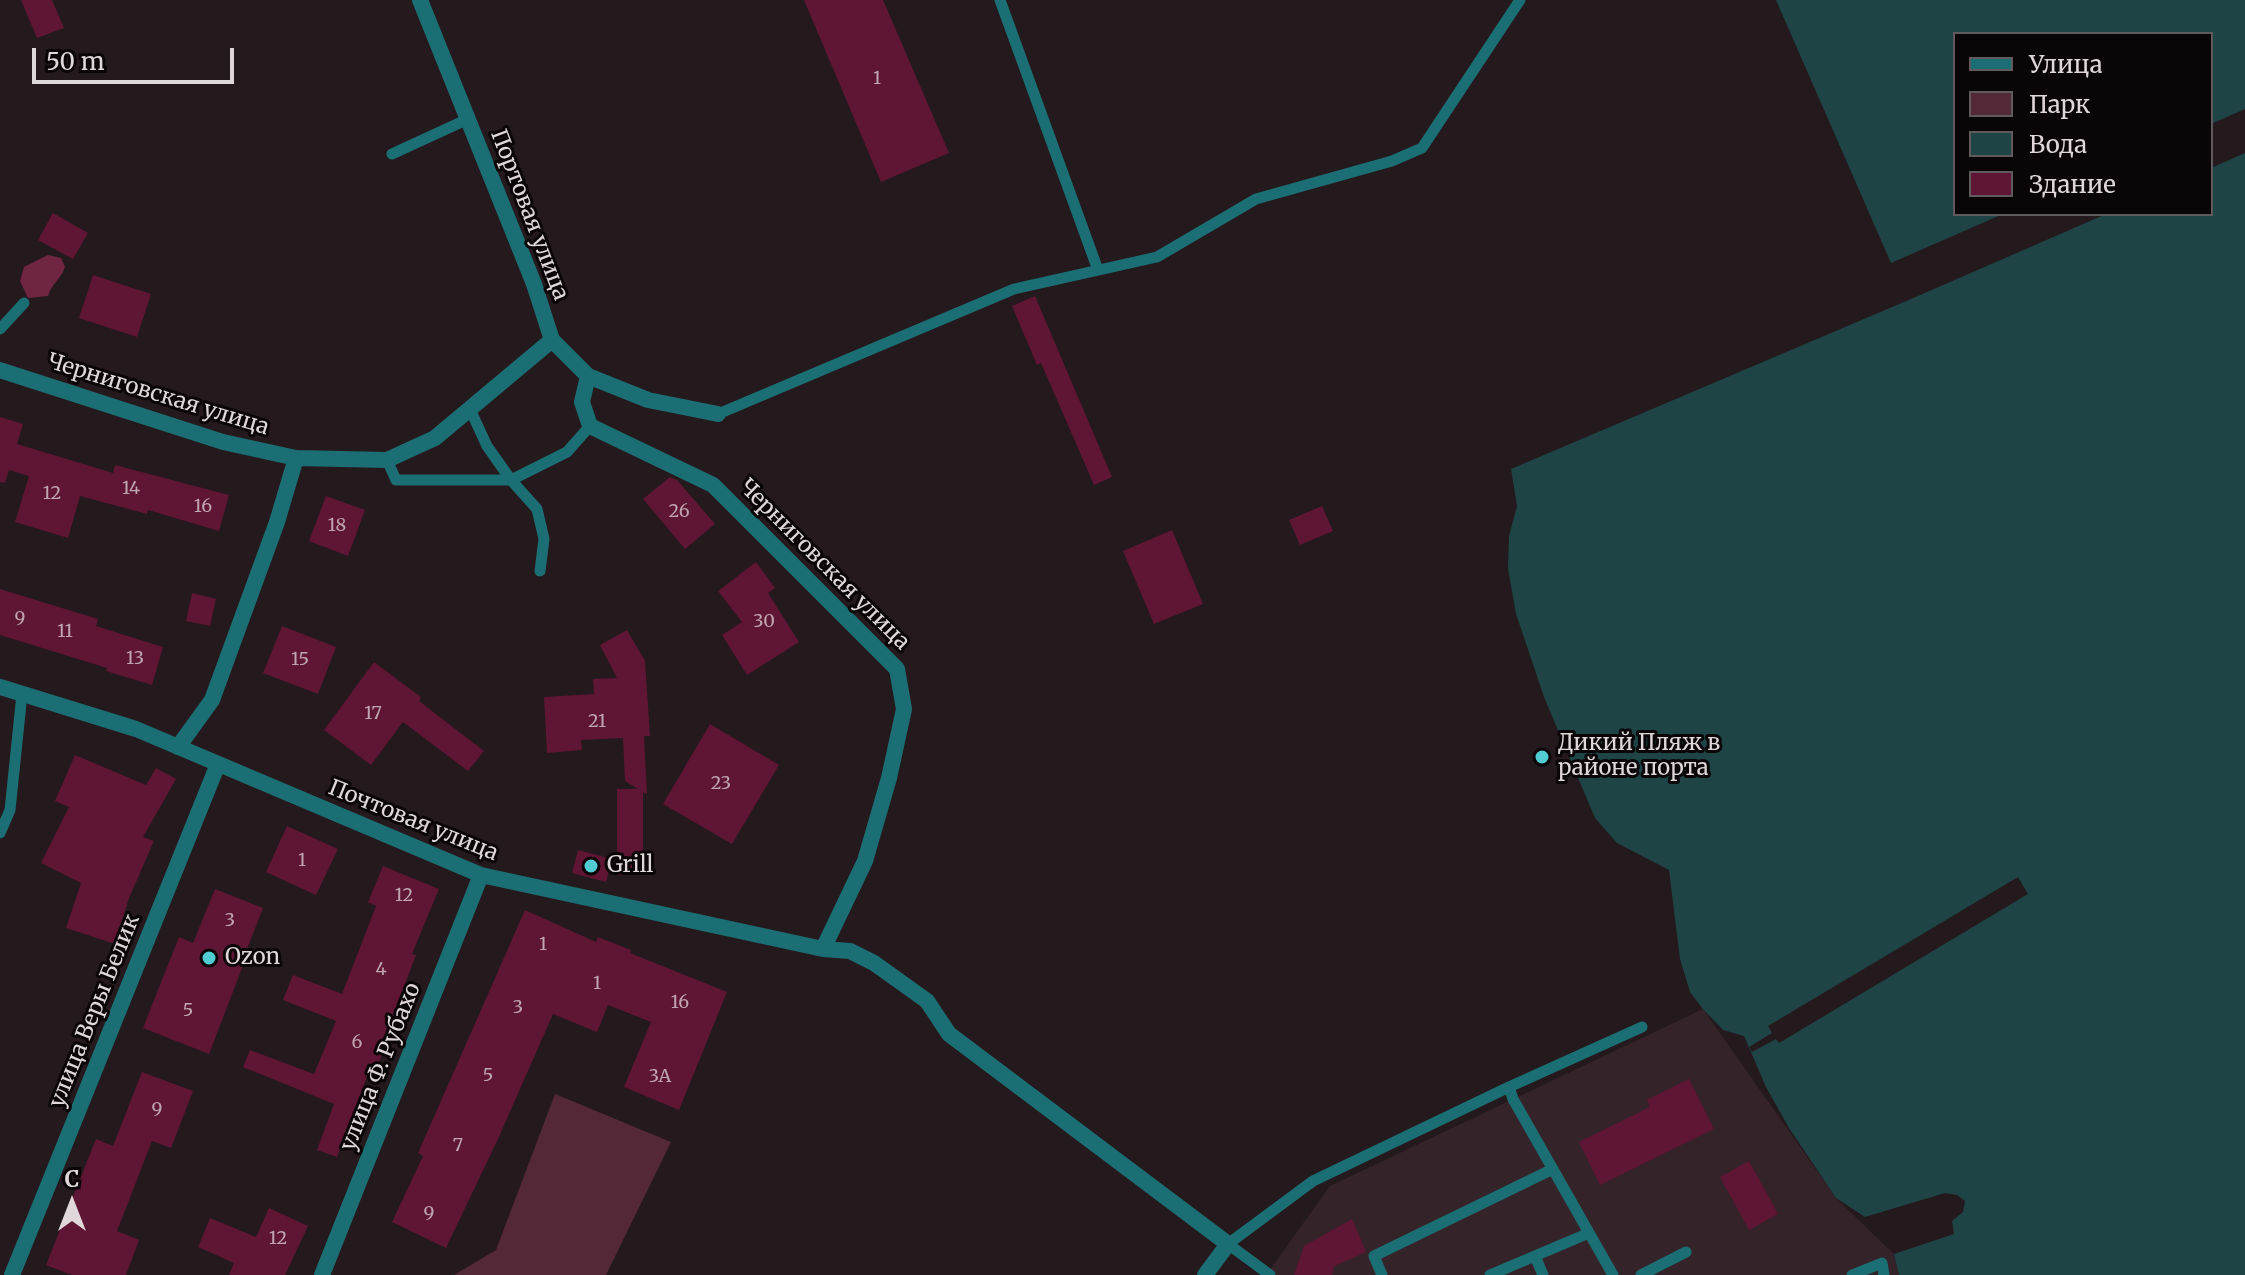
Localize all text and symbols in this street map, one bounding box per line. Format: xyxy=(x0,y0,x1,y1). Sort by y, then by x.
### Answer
scale bar xyxy=(36,32,238,82)
legend xyxy=(1953,32,2213,216)
text: 50 m xyxy=(46,46,105,77)
text: Улица xyxy=(2029,49,2103,80)
house number: 1 xyxy=(873,68,881,90)
text: Парк xyxy=(2029,89,2090,120)
street label: Портовая улица xyxy=(484,126,574,304)
text: Вода xyxy=(2029,129,2087,160)
text: Здание xyxy=(2029,169,2116,200)
street label: Черниговская улица xyxy=(44,349,272,441)
street label: Черниговская улица xyxy=(733,474,915,656)
house number: 14 xyxy=(122,478,140,500)
house number: 12 xyxy=(43,483,61,505)
house number: 16 xyxy=(194,496,212,518)
house number: 26 xyxy=(668,501,690,523)
house number: 18 xyxy=(328,515,346,537)
house number: 9 xyxy=(15,608,25,630)
house number: 30 xyxy=(753,611,775,633)
house number: 11 xyxy=(57,621,73,643)
house number: 13 xyxy=(126,648,144,670)
house number: 15 xyxy=(291,649,309,671)
house number: 17 xyxy=(364,703,382,725)
house number: 21 xyxy=(588,711,606,733)
place label: Дикий Пляж в районе порта xyxy=(1558,731,1720,782)
marker: Дикий Пляж в районе порта xyxy=(1533,748,1551,766)
house number: 23 xyxy=(711,773,731,795)
street label: Почтовая улица xyxy=(324,775,502,867)
house number: 1 xyxy=(298,850,306,872)
place label: Grill xyxy=(607,853,653,879)
marker: Grill xyxy=(582,857,600,875)
house number: 12 xyxy=(395,885,413,907)
street label: улица Веры Белик xyxy=(44,910,146,1112)
house number: 3 xyxy=(225,910,235,932)
house number: 1 xyxy=(539,934,547,956)
place label: Ozon xyxy=(225,945,280,971)
marker: Ozon xyxy=(200,949,218,967)
house number: 4 xyxy=(375,959,387,981)
house number: 1 xyxy=(593,973,601,995)
street label: улица Ф. Рубахо xyxy=(335,979,427,1155)
house number: 16 xyxy=(671,992,689,1014)
house number: 3 xyxy=(513,997,523,1019)
house number: 5 xyxy=(183,1000,193,1022)
house number: 6 xyxy=(352,1032,362,1054)
house number: 5 xyxy=(483,1065,493,1087)
house number: 3А xyxy=(649,1066,671,1088)
house number: 9 xyxy=(152,1099,162,1121)
house number: 7 xyxy=(453,1135,463,1157)
north arrow xyxy=(32,1163,112,1243)
text: С xyxy=(65,1165,79,1193)
house number: 9 xyxy=(424,1203,434,1225)
house number: 12 xyxy=(269,1228,287,1250)

